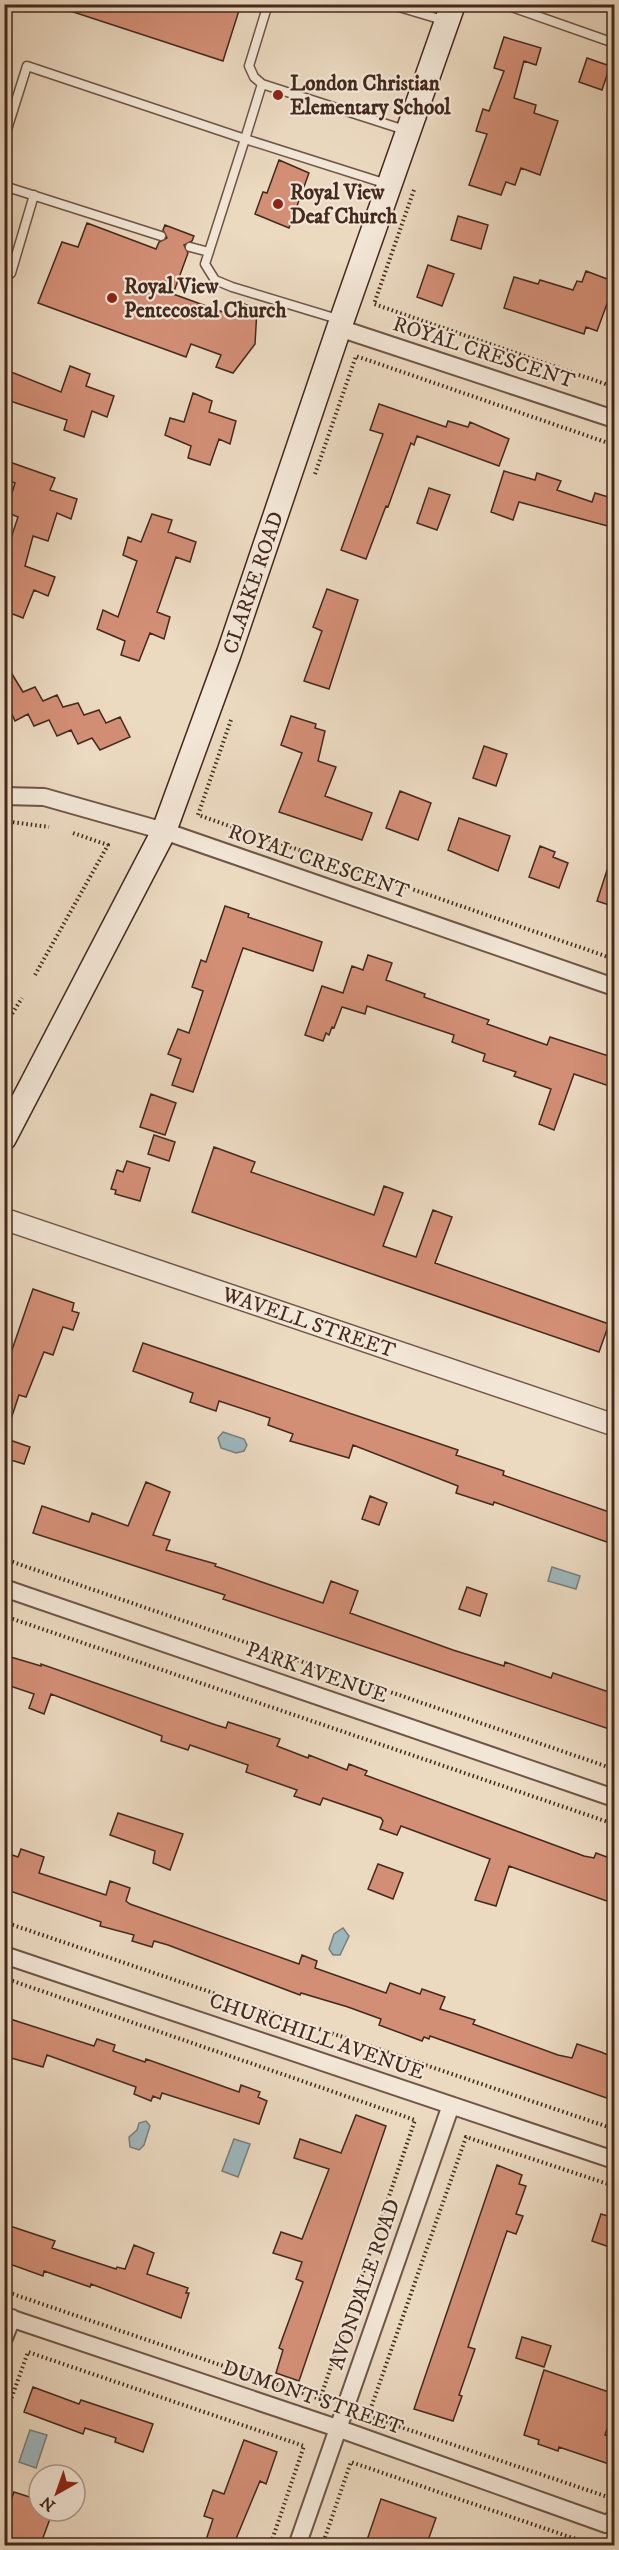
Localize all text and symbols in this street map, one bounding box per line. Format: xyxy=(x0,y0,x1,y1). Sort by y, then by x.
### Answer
place label: London Christian Elementary School xyxy=(290,71,451,121)
marker: London Christian Elementary School xyxy=(271,88,285,102)
place label: Royal View Deaf Church xyxy=(290,180,398,230)
marker: Royal View Deaf Church xyxy=(271,197,285,211)
place label: Royal View Pentecostal Church xyxy=(124,274,287,324)
marker: Royal View Pentecostal Church xyxy=(105,291,119,305)
street label: ROYAL CRESCENT xyxy=(389,311,578,395)
street label: CLARKE ROAD xyxy=(218,508,290,657)
street label: ROYAL CRESCENT xyxy=(225,819,413,905)
street label: WAVELL STREET xyxy=(218,1281,399,1364)
street label: PARK AVENUE xyxy=(243,1637,391,1709)
street label: CHURCHILL AVENUE xyxy=(206,1988,428,2086)
street label: AVONDALE ROAD xyxy=(324,2196,406,2373)
street label: DUMONT STREET xyxy=(219,2355,407,2441)
north arrow xyxy=(27,2463,87,2523)
text: N xyxy=(37,2492,59,2516)

